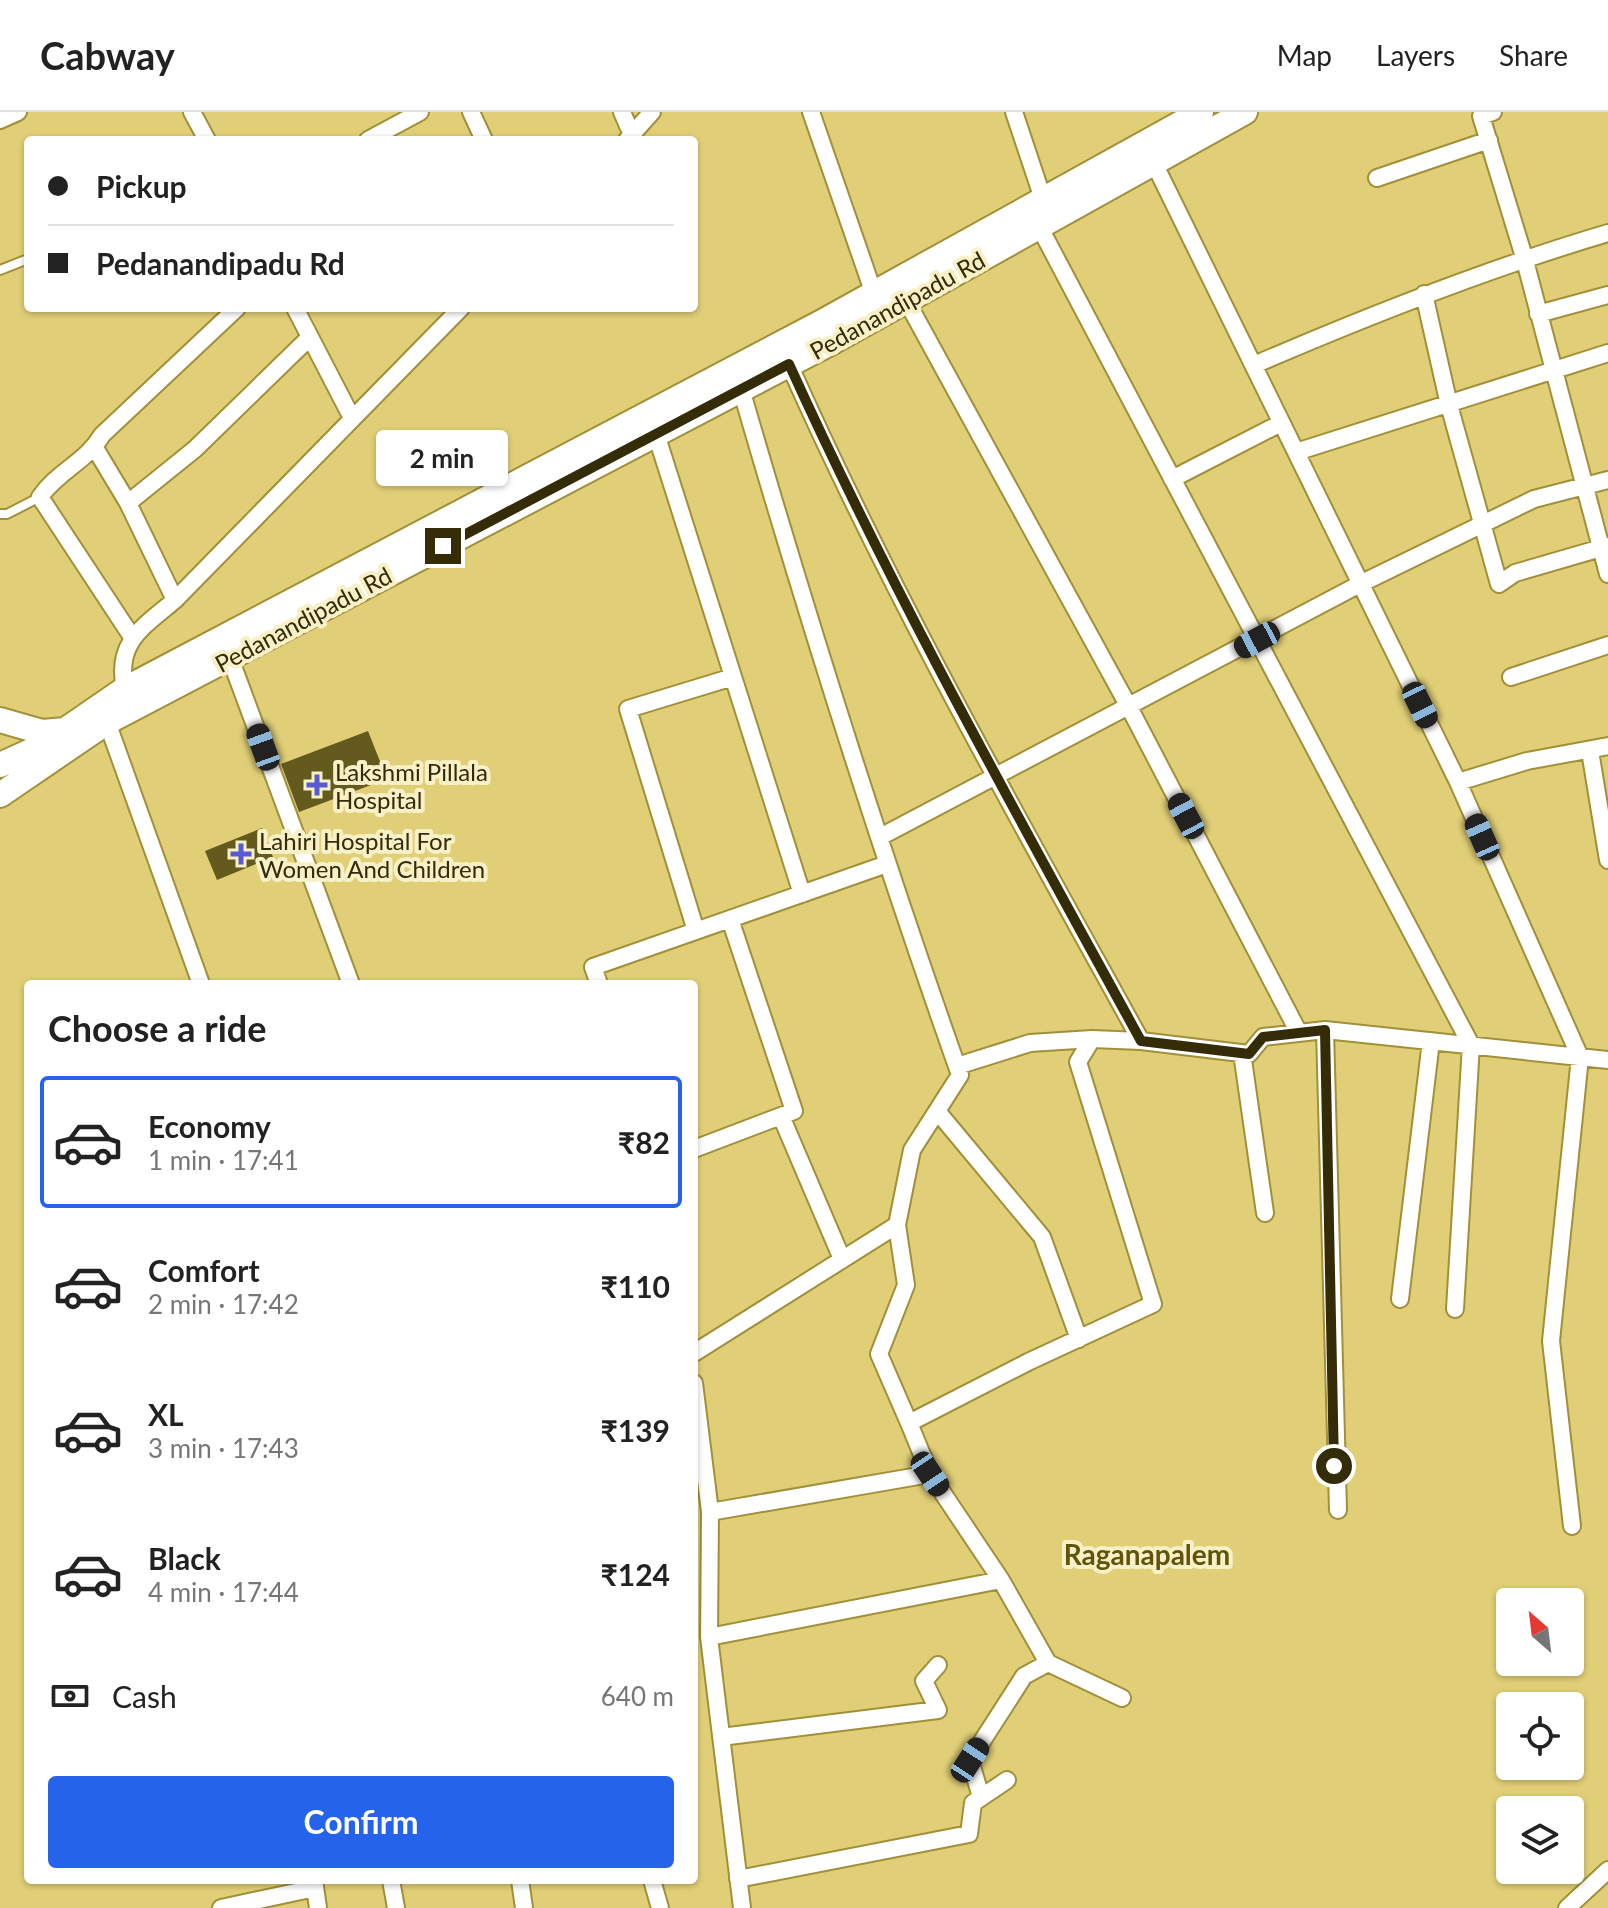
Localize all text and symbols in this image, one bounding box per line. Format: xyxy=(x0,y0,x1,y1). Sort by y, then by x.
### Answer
text: Cabway xyxy=(40,32,175,78)
text: Map xyxy=(1277,38,1332,72)
text: Layers xyxy=(1376,38,1455,72)
text: Share xyxy=(1499,38,1568,72)
text: Pickup xyxy=(96,168,187,204)
text: Pedanandipadu Rd xyxy=(96,245,345,281)
street label: Pedanandipadu Rd xyxy=(804,245,990,365)
callout: 2 min xyxy=(377,430,509,486)
text: 2 min xyxy=(410,442,474,474)
route end xyxy=(425,528,461,564)
street label: Pedanandipadu Rd xyxy=(210,560,396,678)
car xyxy=(1230,618,1284,662)
car xyxy=(1399,678,1441,732)
car xyxy=(244,720,282,774)
place label: Lakshmi Pillala Hospital xyxy=(335,757,488,814)
marker: Lakshmi Pillala Hospital xyxy=(306,774,328,796)
car xyxy=(1164,789,1208,843)
car xyxy=(1461,810,1503,864)
place label: Lahiri Hospital For Women And Children xyxy=(259,826,485,883)
marker: Lahiri Hospital For Women And Children xyxy=(230,843,252,865)
text: Choose a ride xyxy=(48,1006,267,1050)
icon: car xyxy=(52,1106,124,1178)
text: Economy xyxy=(148,1108,271,1144)
text: ₹82 xyxy=(618,1124,670,1160)
text: 1 min · 17:41 xyxy=(148,1144,299,1176)
icon: car xyxy=(52,1250,124,1322)
text: Comfort xyxy=(148,1252,260,1288)
text: ₹110 xyxy=(600,1268,670,1304)
text: 2 min · 17:42 xyxy=(148,1288,299,1320)
icon: car xyxy=(52,1394,124,1466)
text: XL xyxy=(148,1396,184,1432)
text: ₹139 xyxy=(600,1412,670,1448)
text: 3 min · 17:43 xyxy=(148,1432,299,1464)
car xyxy=(907,1447,953,1501)
route start xyxy=(1316,1448,1352,1484)
district label: Raganapalem xyxy=(1064,1537,1230,1571)
icon: car xyxy=(52,1538,124,1610)
text: Black xyxy=(148,1540,221,1576)
text: ₹124 xyxy=(600,1556,670,1592)
text: 4 min · 17:44 xyxy=(148,1576,299,1608)
north arrow xyxy=(1496,1588,1584,1676)
map controls xyxy=(1496,1588,1584,1884)
icon: cash xyxy=(48,1674,92,1718)
text: Cash xyxy=(112,1678,177,1714)
text: 640 m xyxy=(601,1680,674,1712)
button: locate xyxy=(1496,1692,1584,1780)
car xyxy=(947,1733,993,1787)
button: Confirm xyxy=(48,1776,674,1868)
button: layers xyxy=(1496,1796,1584,1884)

